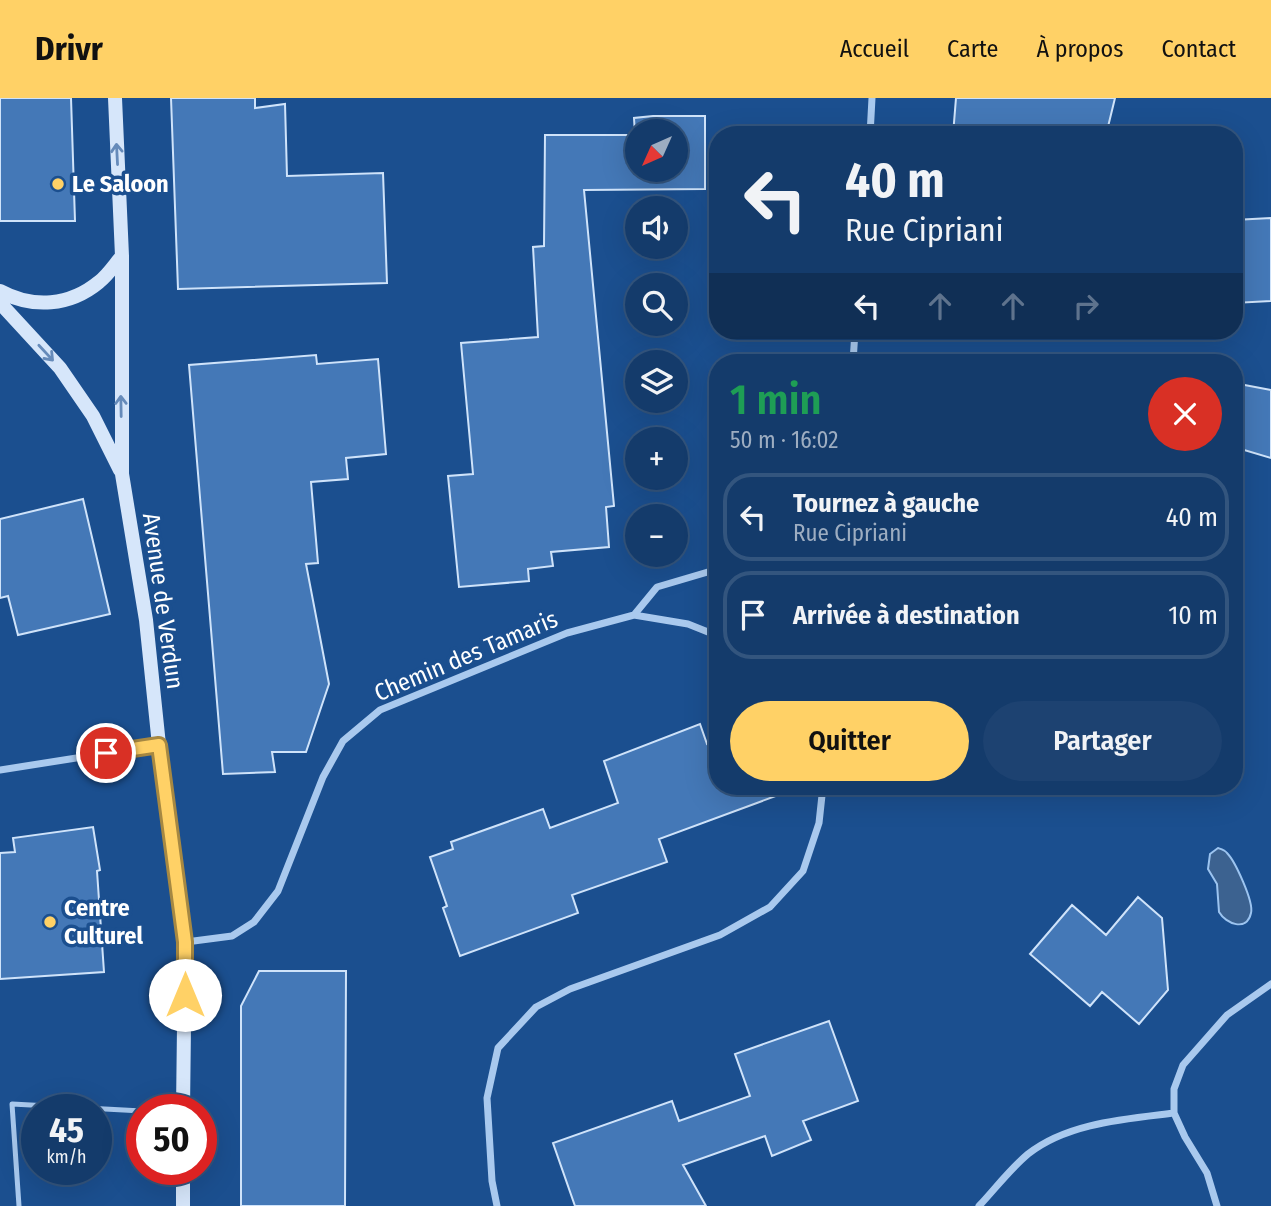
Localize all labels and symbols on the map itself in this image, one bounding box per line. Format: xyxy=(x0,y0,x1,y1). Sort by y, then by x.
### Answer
north arrow xyxy=(625,119,688,182)
one-way arrow xyxy=(111,143,124,166)
place label: Le Saloon xyxy=(72,170,169,198)
marker: Le Saloon xyxy=(50,176,66,192)
one-way arrow xyxy=(38,344,55,361)
one-way arrow xyxy=(114,395,128,418)
street label: Avenue de Verdun xyxy=(137,511,189,691)
street label: Chemin des Tamaris xyxy=(370,605,562,707)
pin xyxy=(76,723,136,783)
place label: Centre Culturel xyxy=(64,894,143,950)
marker: Centre Culturel xyxy=(42,914,58,930)
position arrow xyxy=(148,958,222,1032)
speed limit sign: 50 xyxy=(126,1094,217,1185)

